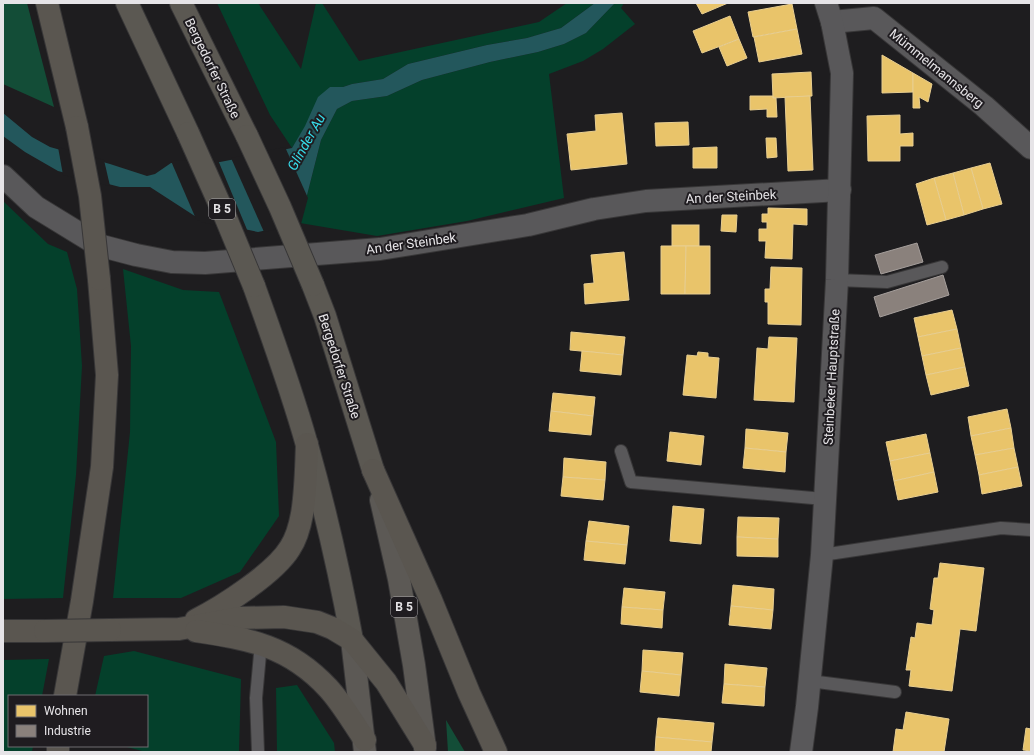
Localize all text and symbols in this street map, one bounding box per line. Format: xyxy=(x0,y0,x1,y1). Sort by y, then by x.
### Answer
street label: Bergedorfer Straße xyxy=(182,16,243,121)
street label: Mümmelmannsberg xyxy=(887,26,987,111)
water label: Glinder Au xyxy=(284,110,328,173)
street label: An der Steinbek xyxy=(685,187,777,206)
road number: B 5 xyxy=(209,199,235,219)
street label: An der Steinbek xyxy=(365,230,457,257)
street label: Steinbeker Hauptstraße xyxy=(820,308,843,445)
street label: Bergedorfer Straße xyxy=(315,312,364,421)
road number: B 5 xyxy=(391,597,417,617)
legend xyxy=(8,695,148,747)
text: Wohnen xyxy=(44,704,88,718)
text: Industrie xyxy=(44,724,91,738)

